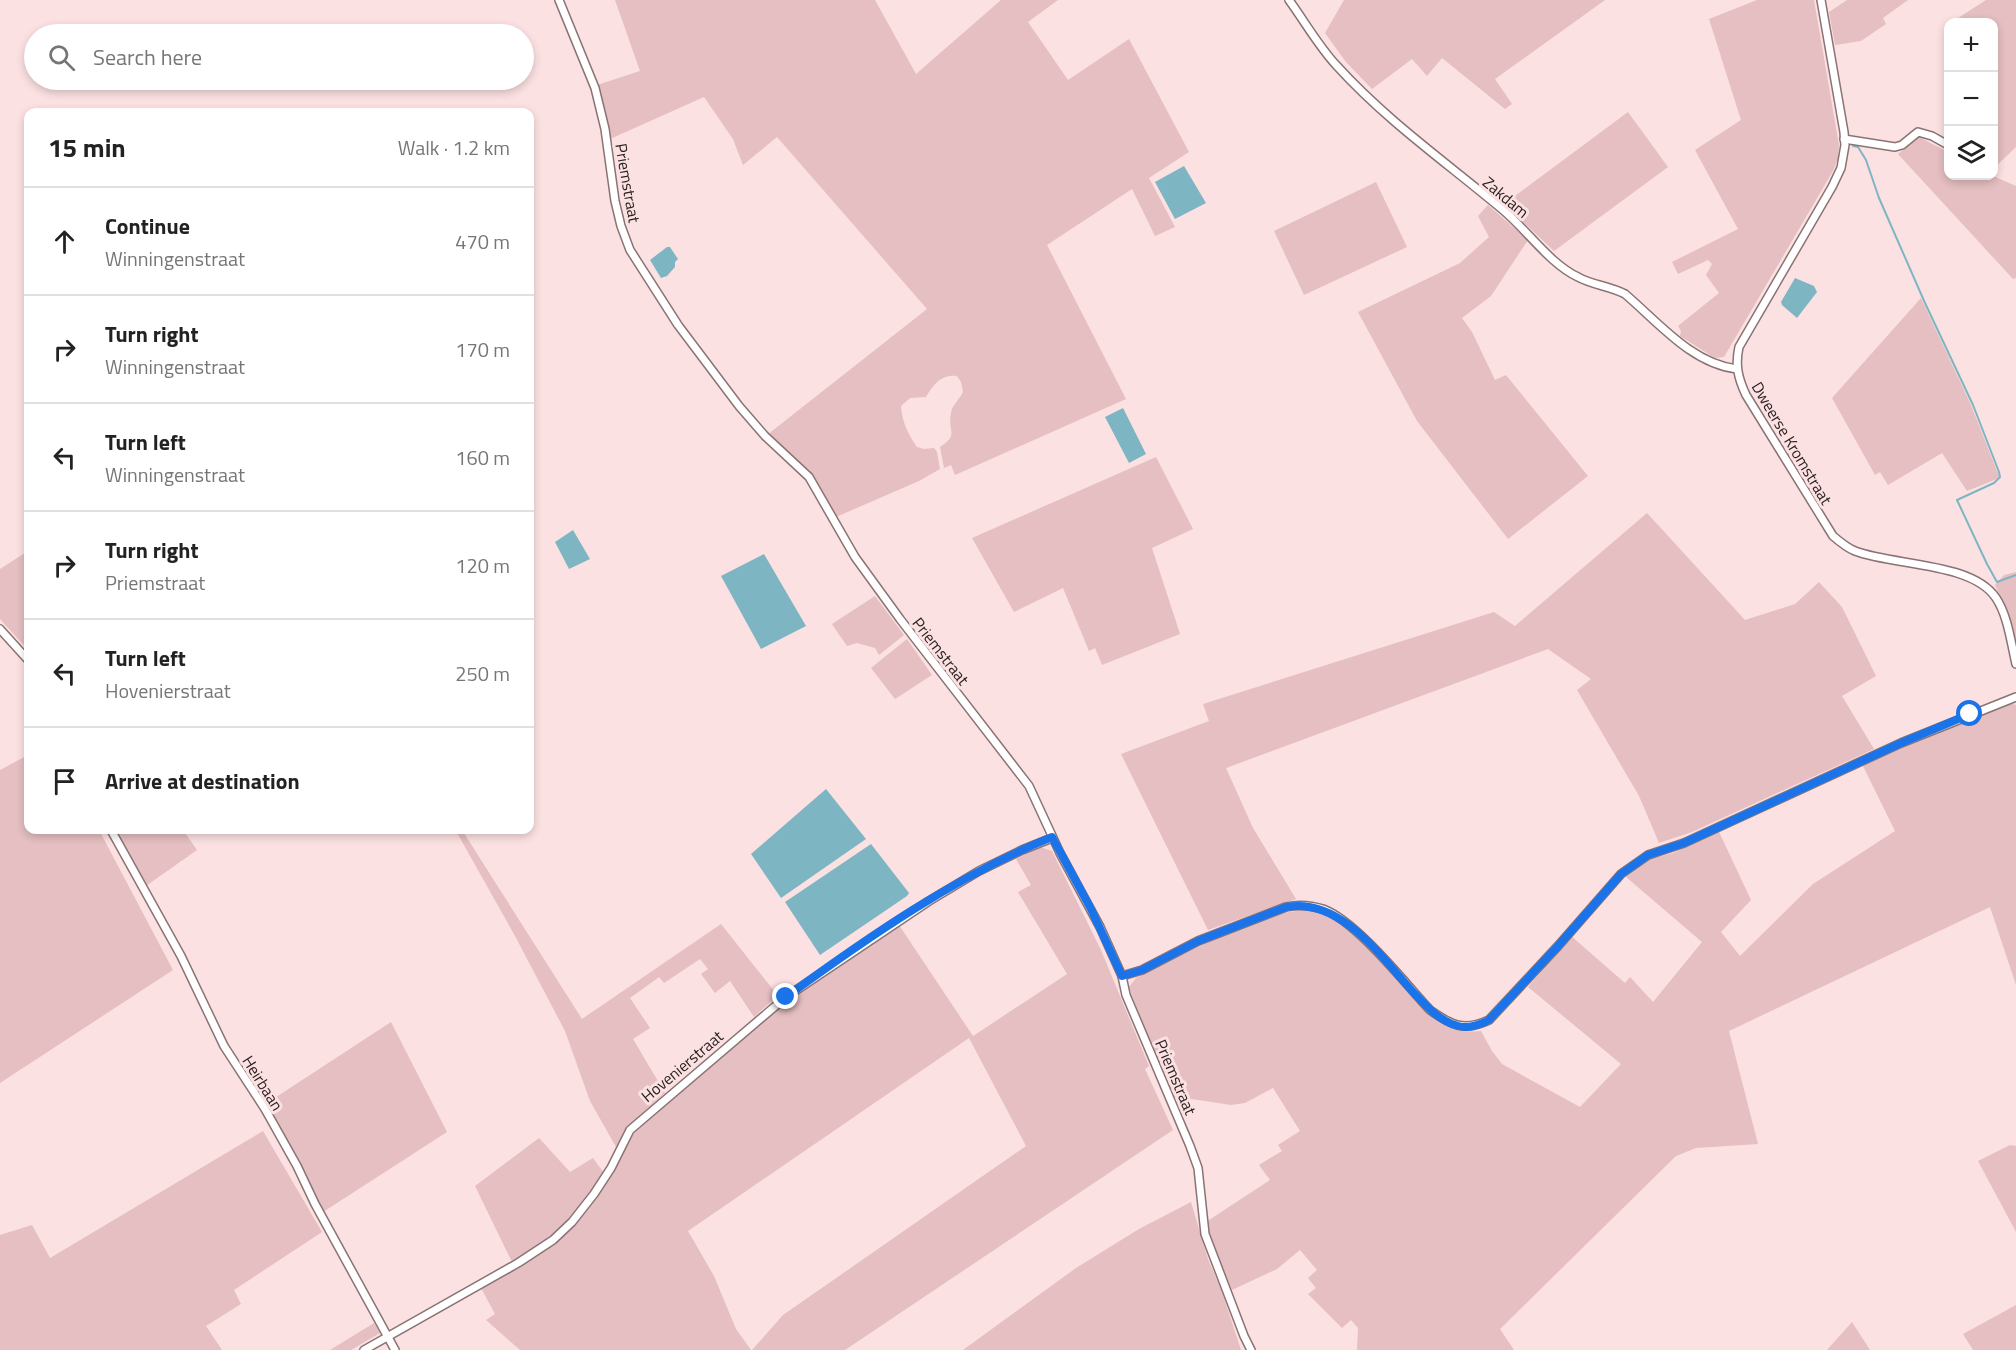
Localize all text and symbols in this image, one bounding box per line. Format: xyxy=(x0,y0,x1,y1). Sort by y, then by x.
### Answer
map controls xyxy=(1944,18,1998,180)
button: + xyxy=(1944,18,1998,72)
search box xyxy=(24,24,534,90)
text: Search here xyxy=(93,40,202,74)
icon: search xyxy=(45,41,78,74)
button: − xyxy=(1944,72,1998,126)
button: layers xyxy=(1944,126,1998,180)
text: 15 min xyxy=(48,128,126,167)
text: Walk · 1.2 km xyxy=(398,132,510,163)
street label: Priemstraat xyxy=(609,141,647,225)
street label: Zakdam xyxy=(1478,170,1534,224)
text: Continue xyxy=(105,209,190,243)
icon: ahead xyxy=(48,225,81,258)
text: 470 m xyxy=(455,226,510,257)
text: Winningenstraat xyxy=(105,243,245,274)
text: Turn right xyxy=(105,317,199,351)
icon: right xyxy=(48,333,81,366)
text: 170 m xyxy=(455,334,510,365)
text: Winningenstraat xyxy=(105,351,245,382)
street label: Dweerse Kromstraat xyxy=(1746,377,1838,509)
text: Turn left xyxy=(105,425,186,459)
icon: left xyxy=(48,441,81,474)
text: 160 m xyxy=(455,442,510,473)
text: Winningenstraat xyxy=(105,459,245,490)
text: Turn right xyxy=(105,533,199,567)
icon: right xyxy=(48,549,81,582)
text: 120 m xyxy=(455,550,510,581)
text: Priemstraat xyxy=(105,567,205,598)
street label: Priemstraat xyxy=(907,612,975,690)
text: Turn left xyxy=(105,641,186,675)
icon: left xyxy=(48,657,81,690)
text: 250 m xyxy=(455,658,510,689)
text: Hovenierstraat xyxy=(105,675,231,706)
route start xyxy=(1956,700,1982,726)
text: Arrive at destination xyxy=(105,764,300,798)
icon: arrive xyxy=(48,765,81,798)
route end xyxy=(772,983,798,1009)
street label: Hovenierstraat xyxy=(636,1024,729,1108)
street label: Priemstraat xyxy=(1149,1035,1203,1119)
street label: Heirbaan xyxy=(237,1051,289,1115)

